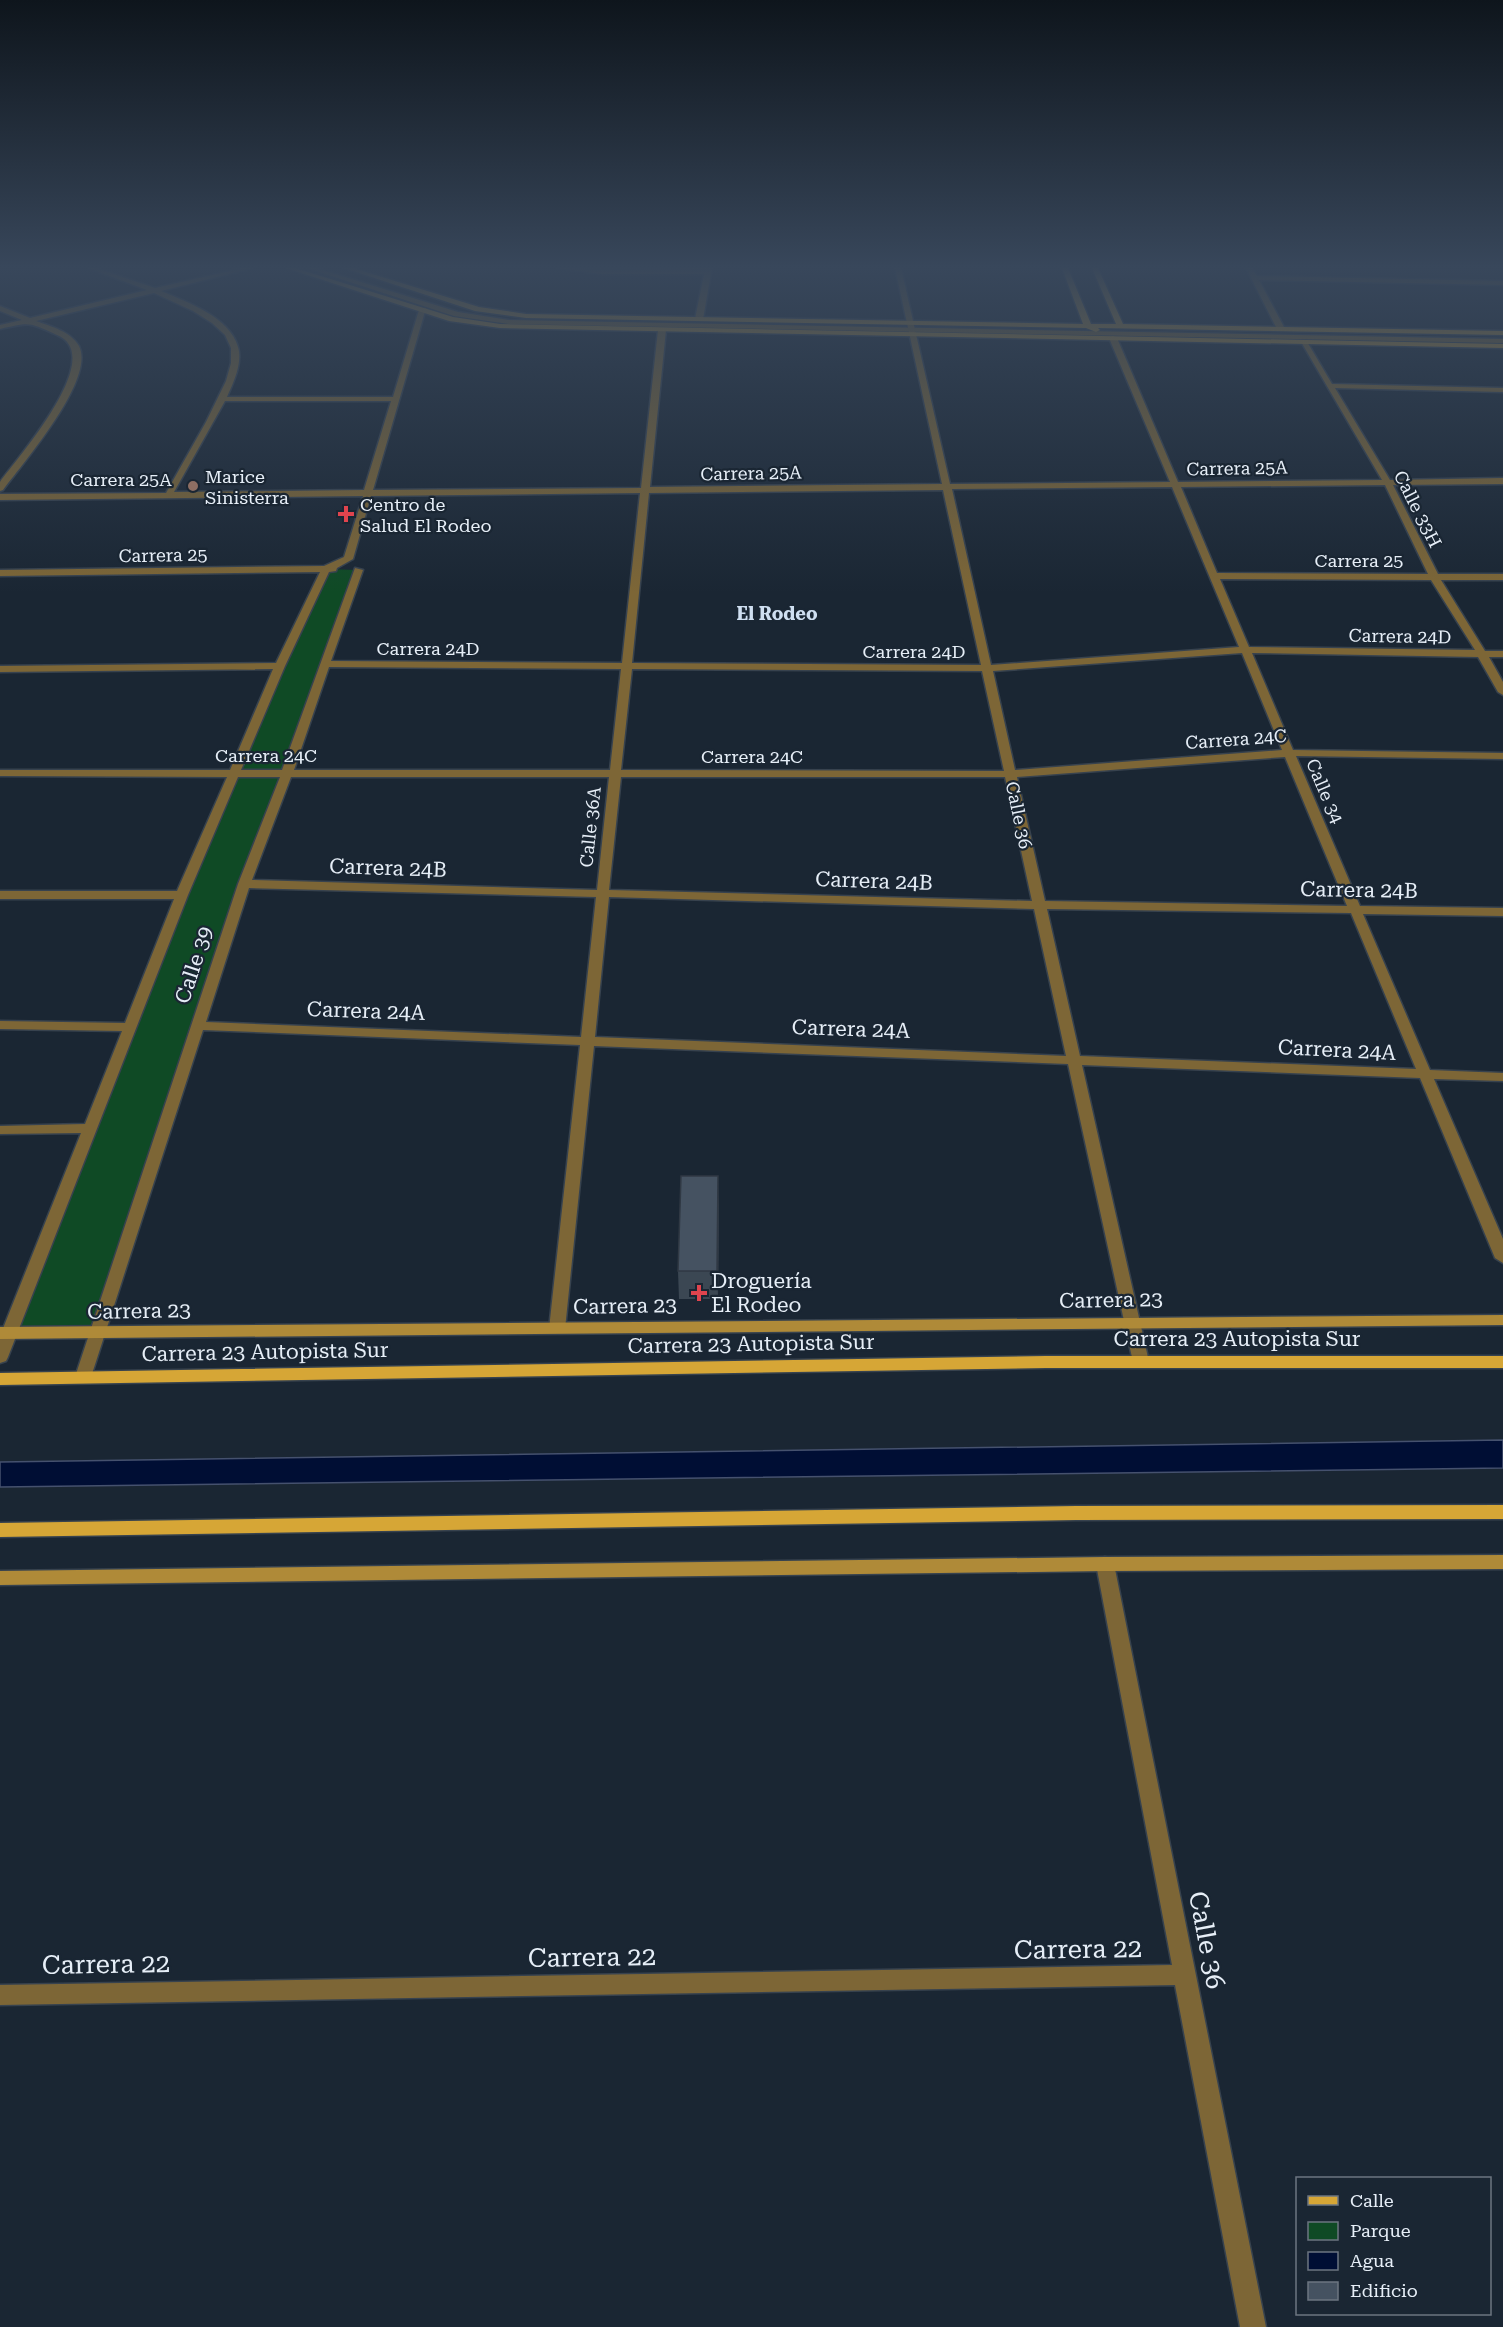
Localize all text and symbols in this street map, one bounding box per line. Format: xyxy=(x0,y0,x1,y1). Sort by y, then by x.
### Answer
street label: Carrera 25A xyxy=(1186,457,1288,479)
street label: Carrera 25A xyxy=(700,462,802,484)
place label: Marice Sinisterra xyxy=(205,466,289,508)
street label: Calle 33H xyxy=(1390,467,1446,551)
street label: Carrera 25A xyxy=(70,469,172,490)
marker: Marice Sinisterra xyxy=(186,479,200,493)
place label: Centro de Salud El Rodeo xyxy=(360,494,491,536)
marker: Centro de Salud El Rodeo xyxy=(337,505,355,523)
street label: Carrera 25 xyxy=(118,544,208,566)
street label: Carrera 25 xyxy=(1315,550,1403,571)
district label: El Rodeo xyxy=(736,603,818,624)
street label: Carrera 24D xyxy=(1348,625,1452,647)
street label: Carrera 24D xyxy=(377,638,479,659)
street label: Carrera 24D xyxy=(863,641,965,662)
street label: Carrera 24C xyxy=(1185,725,1288,753)
street label: Carrera 24C xyxy=(215,745,317,766)
street label: Carrera 24C xyxy=(701,746,803,767)
street label: Calle 34 xyxy=(1302,755,1348,827)
street label: Calle 36 xyxy=(1002,779,1036,851)
street label: Calle 36A xyxy=(575,785,605,868)
street label: Carrera 24B xyxy=(329,854,447,882)
street label: Carrera 24B xyxy=(815,867,933,895)
street label: Carrera 24B xyxy=(1300,877,1418,903)
street label: Calle 39 xyxy=(170,923,218,1007)
street label: Carrera 24A xyxy=(306,997,426,1025)
street label: Carrera 24A xyxy=(791,1015,911,1043)
street label: Carrera 24A xyxy=(1277,1035,1397,1065)
place label: Droguería El Rodeo xyxy=(711,1269,812,1317)
marker: Droguería El Rodeo xyxy=(692,1286,706,1300)
street label: Carrera 23 xyxy=(1059,1287,1163,1313)
street label: Carrera 23 xyxy=(573,1293,677,1319)
street label: Carrera 23 xyxy=(87,1298,191,1324)
street label: Carrera 23 Autopista Sur xyxy=(1114,1327,1361,1351)
street label: Carrera 23 Autopista Sur xyxy=(627,1330,875,1358)
street label: Carrera 23 Autopista Sur xyxy=(141,1338,389,1366)
street label: Calle 36 xyxy=(1183,1889,1231,1991)
street label: Carrera 22 xyxy=(1014,1933,1142,1965)
street label: Carrera 22 xyxy=(528,1941,656,1973)
street label: Carrera 22 xyxy=(42,1948,170,1980)
legend xyxy=(1296,2177,1491,2315)
text: Calle xyxy=(1350,2190,1394,2211)
text: Parque xyxy=(1350,2220,1411,2241)
text: Agua xyxy=(1350,2250,1394,2271)
text: Edificio xyxy=(1350,2280,1418,2301)

